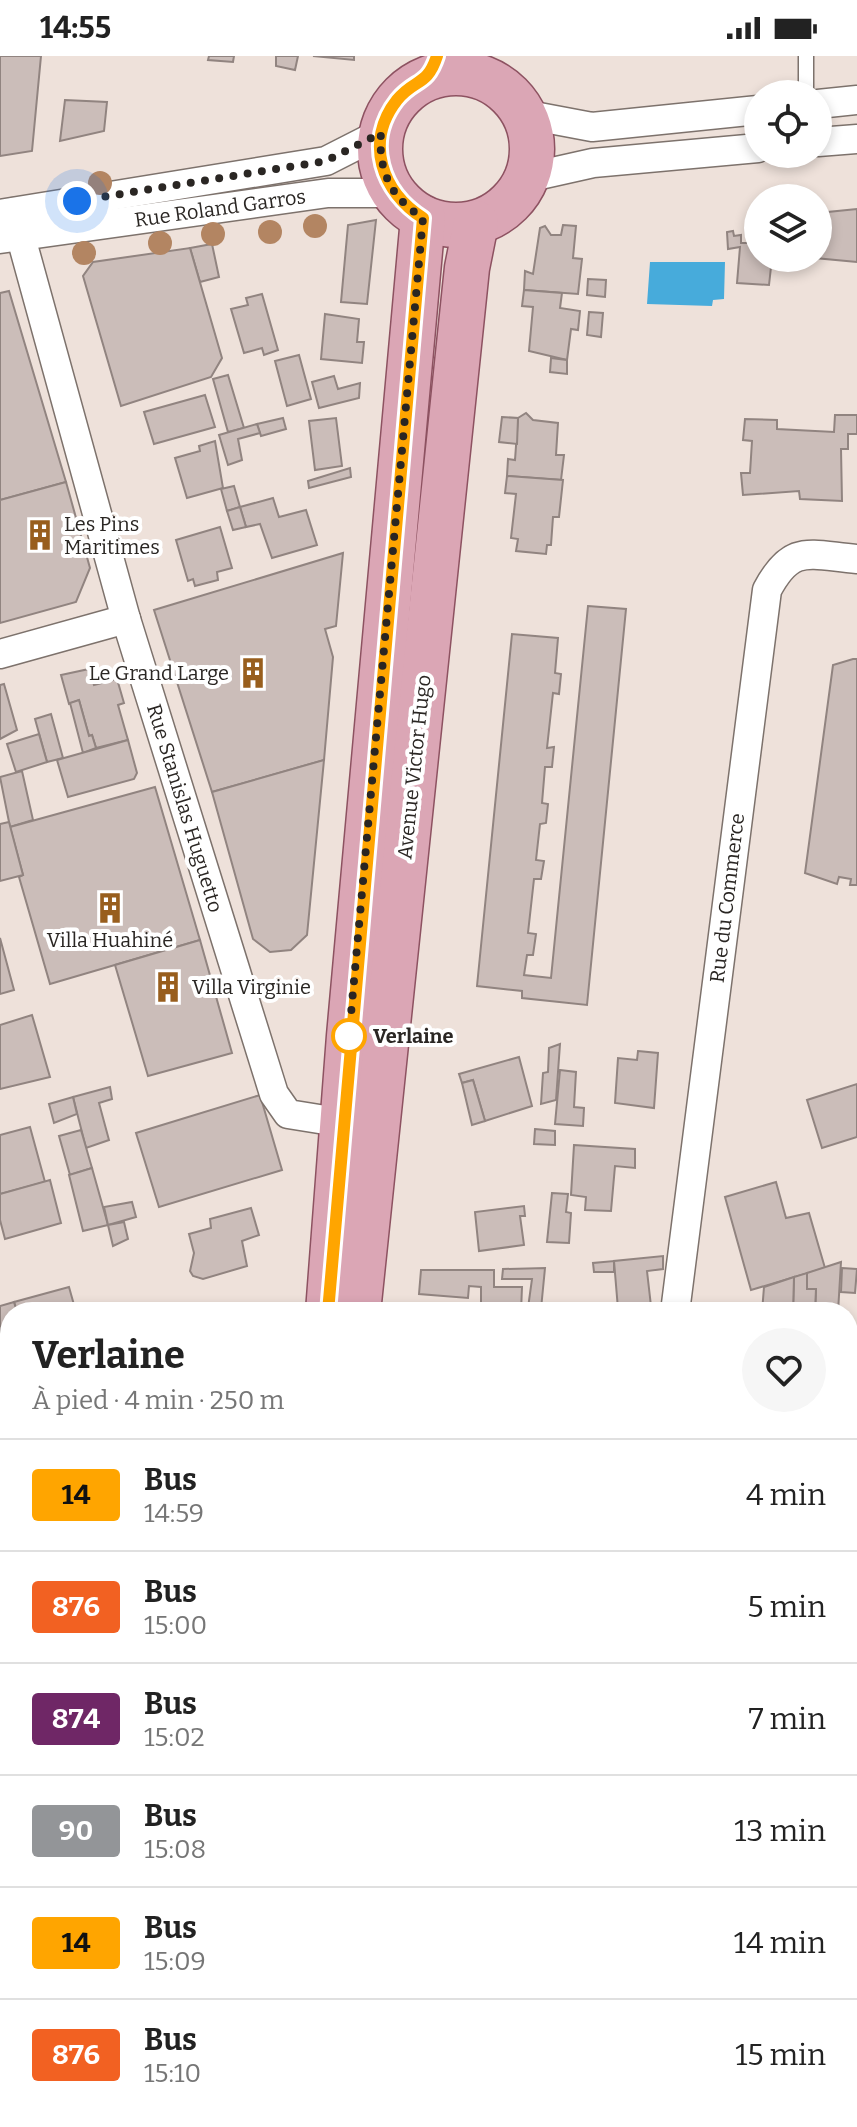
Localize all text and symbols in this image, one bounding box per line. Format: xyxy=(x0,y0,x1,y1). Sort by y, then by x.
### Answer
text: 14:55 xyxy=(40,10,111,46)
map controls xyxy=(744,80,832,272)
button: locate xyxy=(744,80,832,168)
your location xyxy=(57,181,97,221)
street label: Rue Roland Garros xyxy=(133,184,307,232)
button: layers xyxy=(744,184,832,272)
place label: Les Pins Maritimes xyxy=(64,512,160,559)
building icon: Les Pins Maritimes xyxy=(23,518,57,552)
building icon: Le Grand Large xyxy=(236,656,270,690)
place label: Le Grand Large xyxy=(89,661,229,685)
street label: Avenue Victor Hugo xyxy=(392,674,436,860)
street label: Rue Stanislas Huguetto xyxy=(142,701,228,915)
street label: Rue du Commerce xyxy=(705,812,749,984)
building icon: Villa Huahiné xyxy=(93,891,127,925)
place label: Villa Huahiné xyxy=(47,928,173,952)
building icon: Villa Virginie xyxy=(151,970,185,1004)
place label: Villa Virginie xyxy=(192,975,311,999)
marker: Verlaine xyxy=(332,1019,366,1053)
place label: Verlaine xyxy=(373,1024,453,1048)
button: heart xyxy=(742,1328,826,1412)
text: Verlaine xyxy=(32,1332,185,1378)
text: À pied · 4 min · 250 m xyxy=(32,1385,284,1416)
text: Bus xyxy=(144,1462,197,1498)
text: 4 min xyxy=(746,1477,826,1513)
text: 14 xyxy=(61,1478,91,1511)
text: 14:59 xyxy=(144,1498,204,1529)
text: Bus xyxy=(144,1574,197,1610)
text: 5 min xyxy=(747,1589,826,1625)
text: 876 xyxy=(52,1590,100,1623)
text: 15:00 xyxy=(144,1610,207,1641)
text: Bus xyxy=(144,1686,197,1722)
text: 7 min xyxy=(748,1701,826,1737)
text: 874 xyxy=(52,1702,100,1735)
text: 15:02 xyxy=(144,1722,205,1753)
text: Bus xyxy=(144,1798,197,1834)
text: 13 min xyxy=(734,1813,826,1849)
text: 90 xyxy=(59,1814,93,1847)
text: 15:08 xyxy=(144,1834,206,1865)
text: Bus xyxy=(144,1910,197,1946)
text: 14 min xyxy=(734,1925,826,1961)
text: 14 xyxy=(61,1926,91,1959)
text: 15:09 xyxy=(144,1946,206,1977)
text: Bus xyxy=(144,2022,197,2058)
text: 15 min xyxy=(735,2037,826,2073)
text: 876 xyxy=(52,2038,100,2071)
text: 15:10 xyxy=(144,2058,201,2089)

